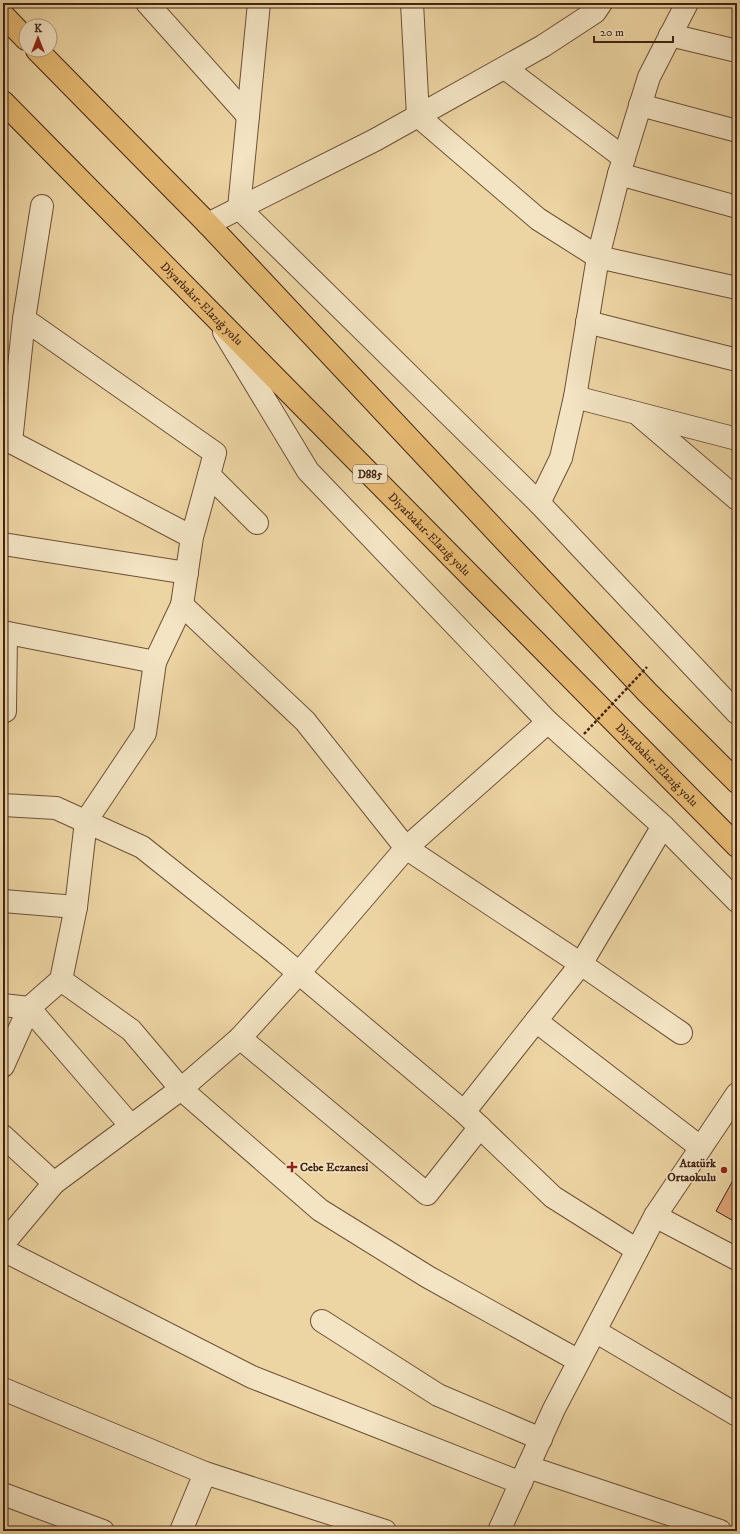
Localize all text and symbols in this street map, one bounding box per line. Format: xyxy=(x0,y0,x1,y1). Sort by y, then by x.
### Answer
north arrow xyxy=(18,18,58,58)
scale bar xyxy=(594,18,673,44)
text: K xyxy=(34,22,42,36)
text: 20 m xyxy=(600,25,624,40)
street label: Diyarbakır-Elazığ yolu xyxy=(157,259,246,349)
road number: D885 xyxy=(353,465,387,483)
street label: Diyarbakır-Elazığ yolu xyxy=(385,490,473,579)
street label: Diyarbakır-Elazığ yolu xyxy=(612,720,701,810)
place label: Atatürk Ortaokulu xyxy=(667,1156,717,1185)
place label: Cebe Eczanesi xyxy=(300,1160,368,1175)
marker: Cebe Eczanesi xyxy=(287,1162,297,1172)
marker: Atatürk Ortaokulu xyxy=(719,1165,729,1175)

